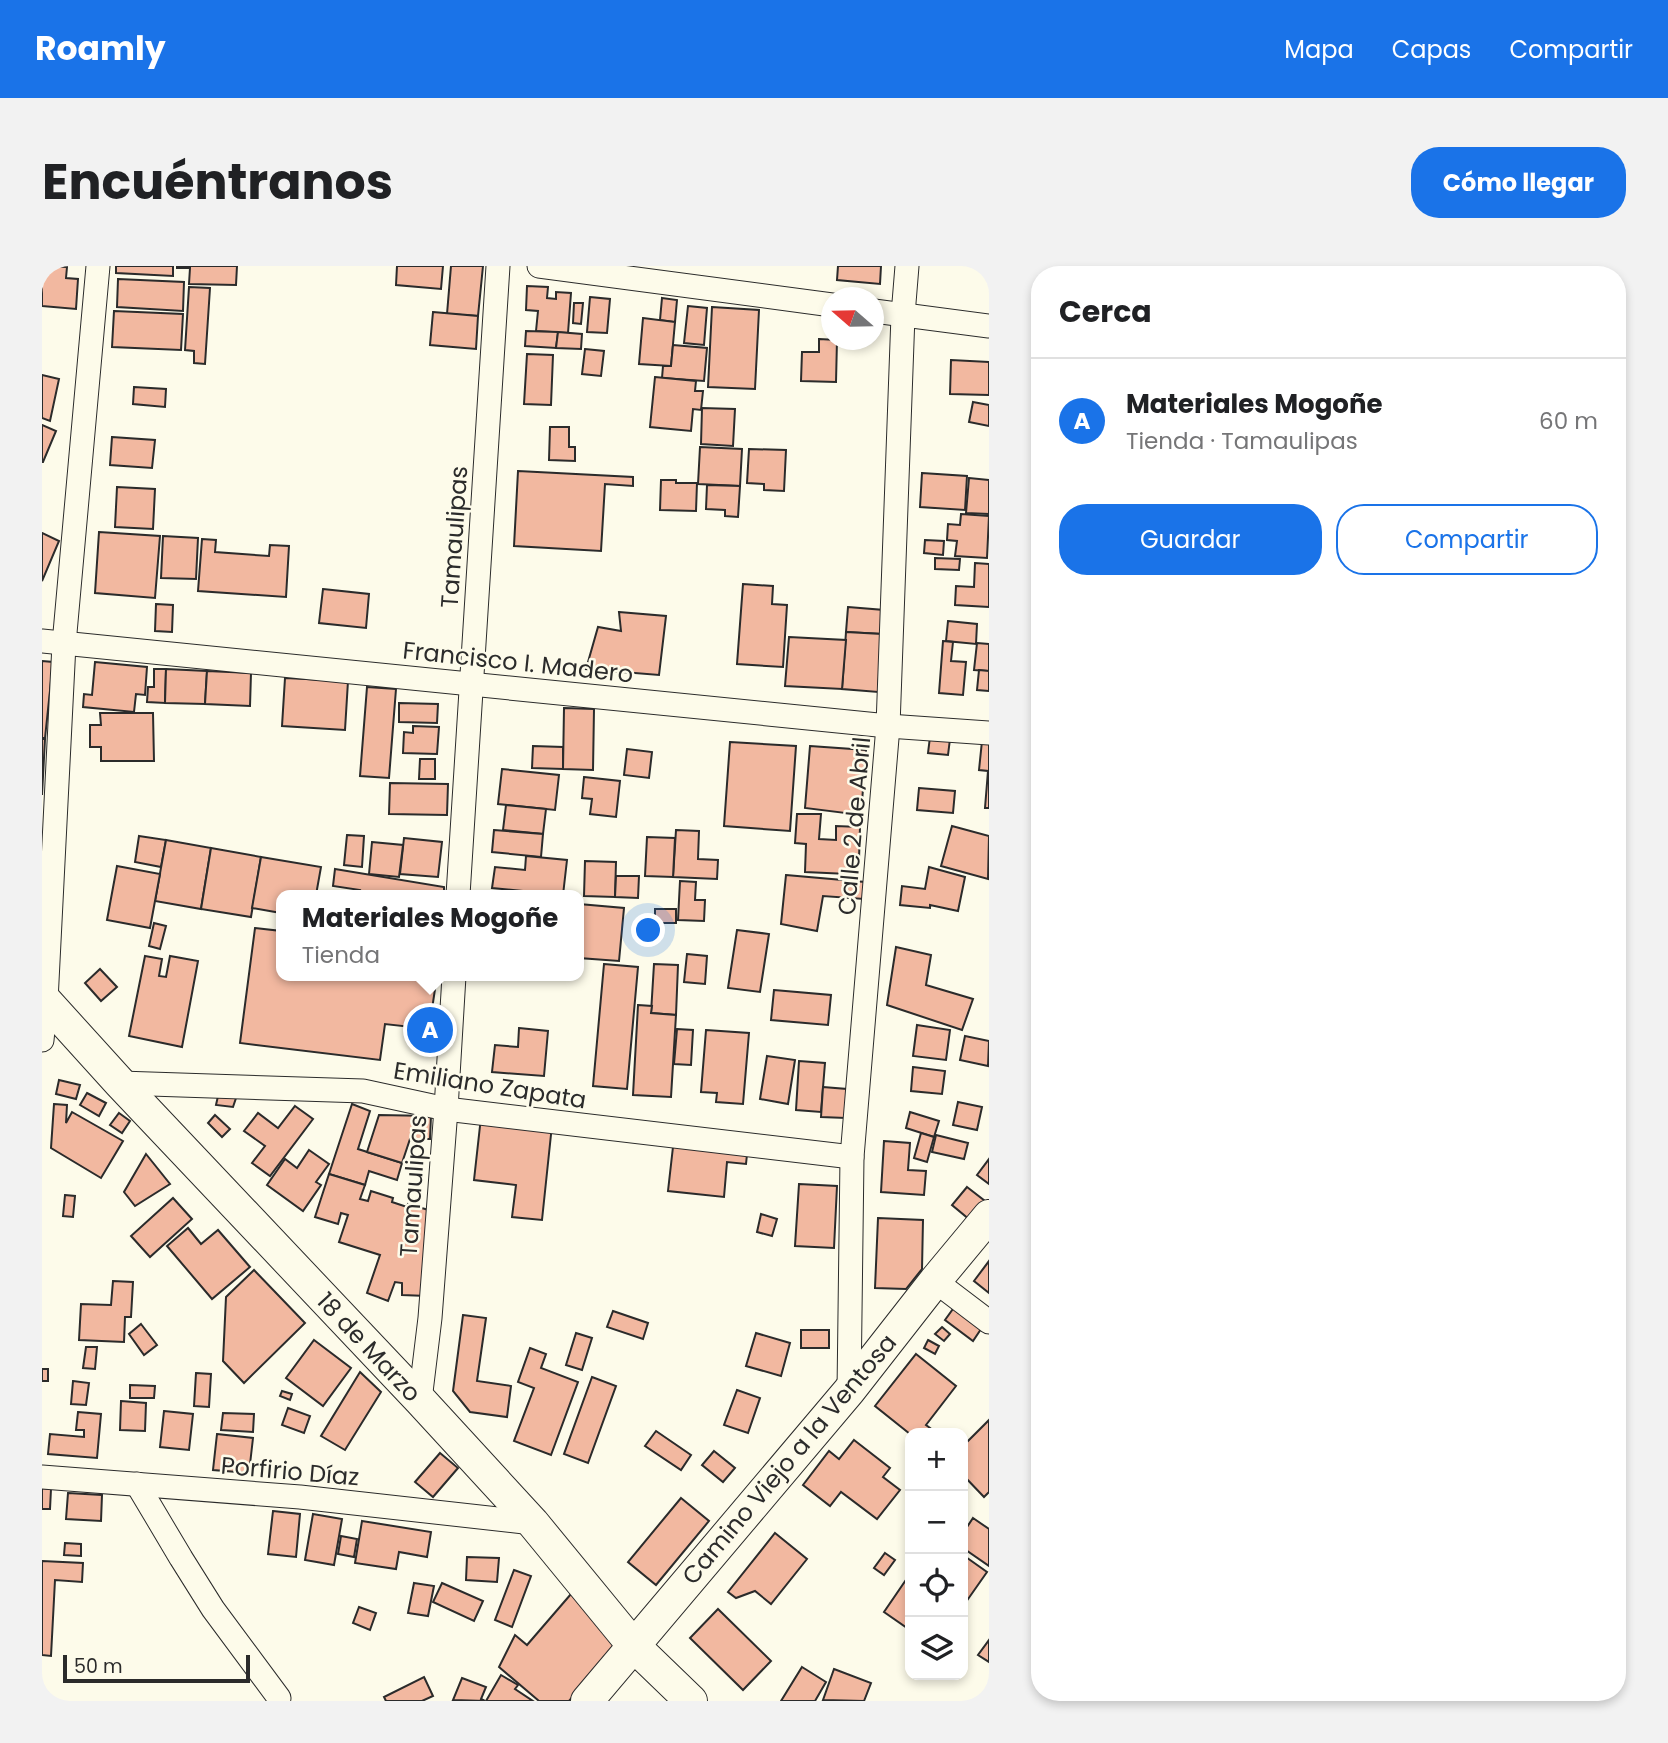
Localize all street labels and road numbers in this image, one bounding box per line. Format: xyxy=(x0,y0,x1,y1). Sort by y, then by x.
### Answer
street label: Tamaulipas xyxy=(433,465,475,609)
street label: Francisco I. Madero xyxy=(401,633,635,691)
street label: Calle 2 de Abril xyxy=(830,736,878,916)
street label: Emiliano Zapata xyxy=(391,1053,589,1117)
street label: Tamaulipas xyxy=(392,1114,434,1258)
street label: 18 de Marzo xyxy=(310,1285,428,1409)
street label: Camino Viejo a la Ventosa xyxy=(674,1327,904,1591)
street label: Porfirio Díaz xyxy=(219,1449,361,1493)

